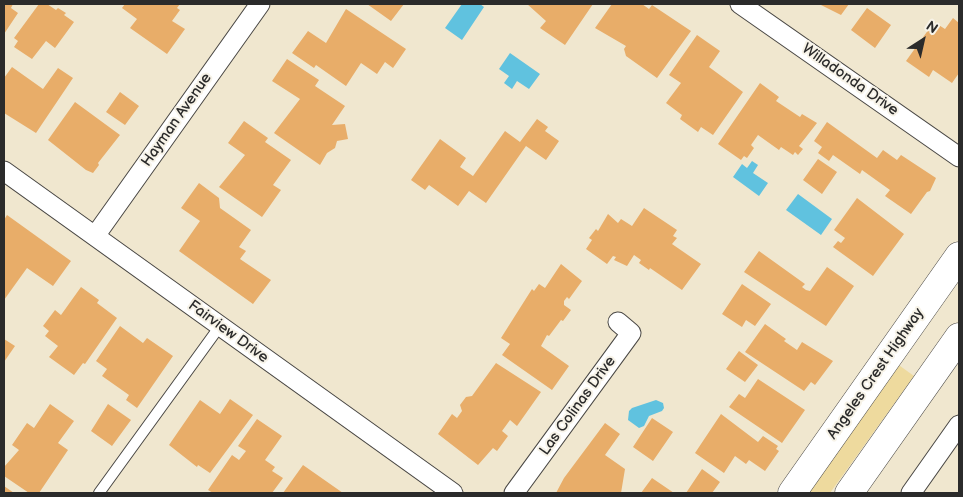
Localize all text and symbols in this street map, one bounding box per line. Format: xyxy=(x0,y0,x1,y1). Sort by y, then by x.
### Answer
north arrow xyxy=(898,15,948,65)
text: N xyxy=(923,17,941,37)
street label: Willadonda Drive xyxy=(798,40,902,120)
street label: Hayman Avenue xyxy=(138,70,216,170)
street label: Fairview Drive xyxy=(184,297,272,367)
street label: Angeles Crest Highway xyxy=(824,305,928,443)
street label: Las Colinas Drive xyxy=(536,353,620,459)

